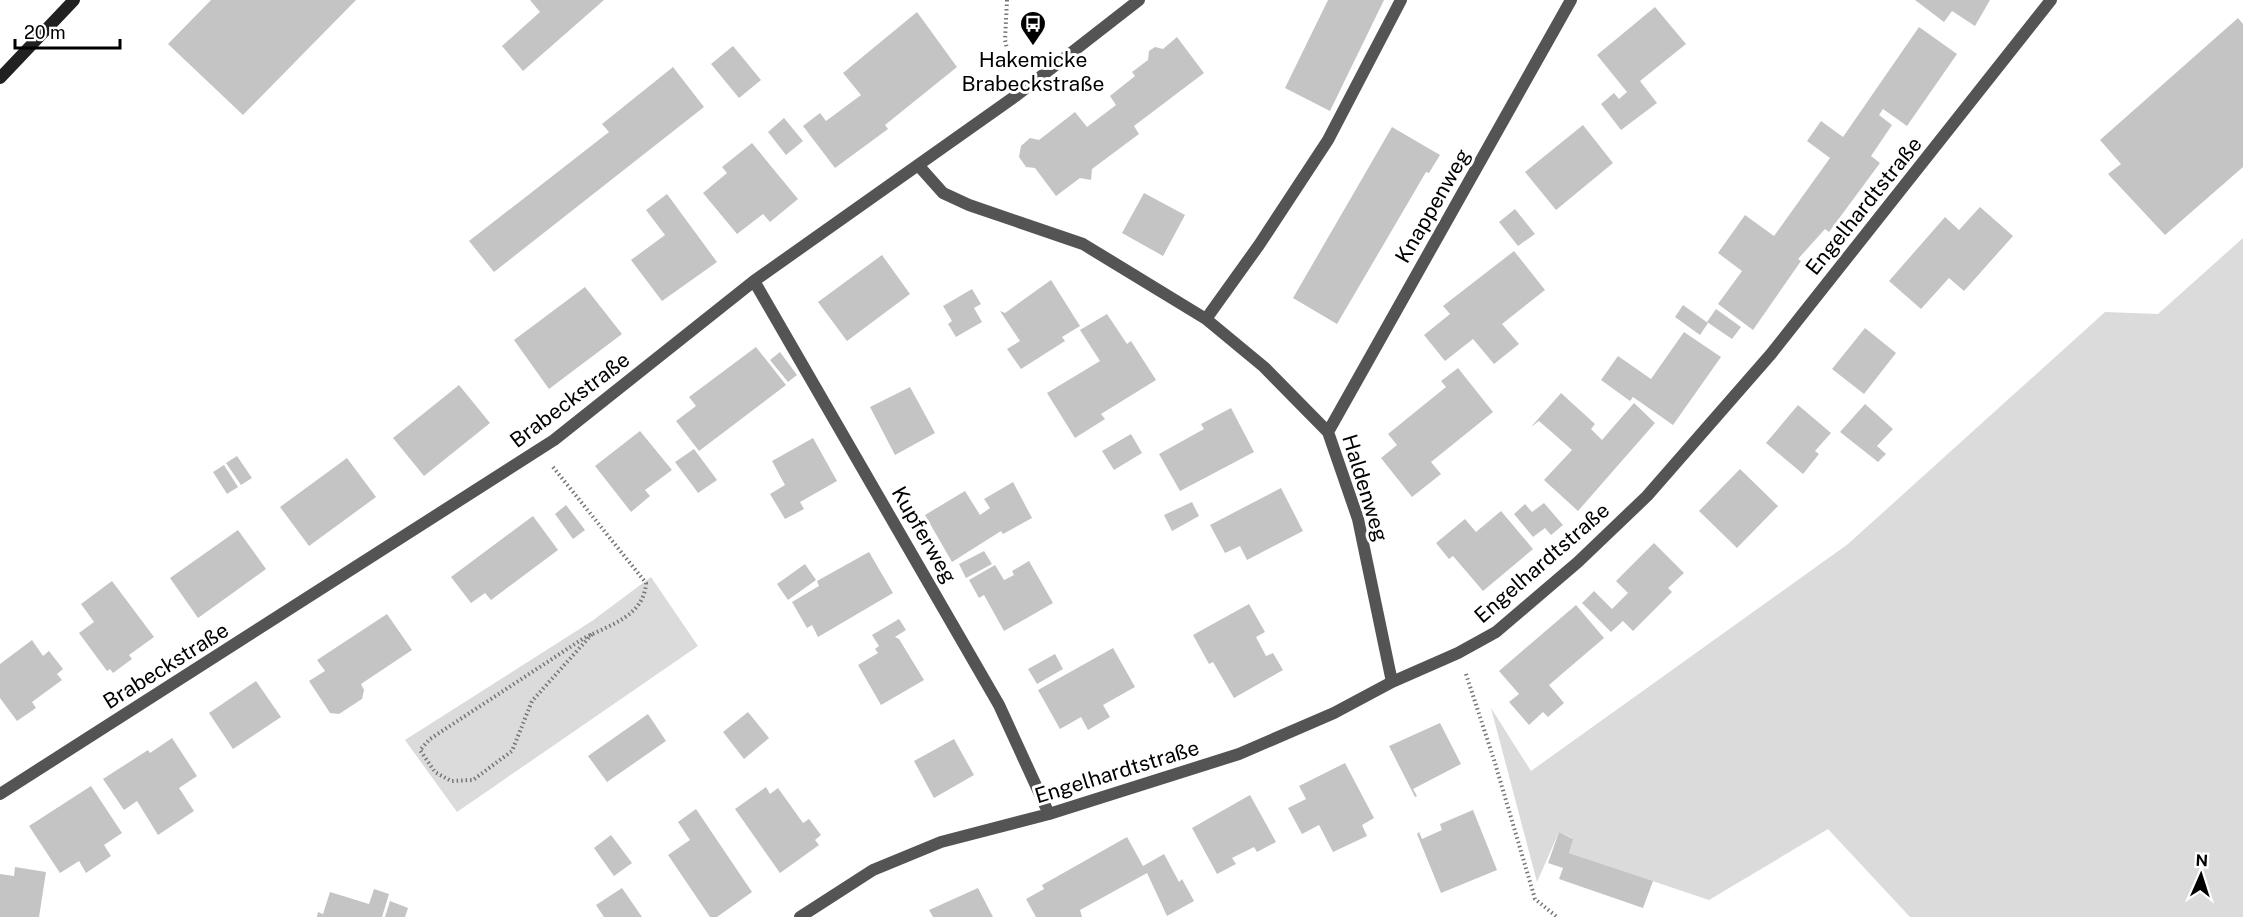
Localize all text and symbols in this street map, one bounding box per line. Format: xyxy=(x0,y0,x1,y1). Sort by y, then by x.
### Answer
bus stop icon: Hakemicke Brabeckstraße xyxy=(1018,9,1048,47)
scale bar xyxy=(15,12,120,50)
text: 20 m xyxy=(24,22,66,43)
place label: Hakemicke Brabeckstraße xyxy=(961,47,1105,96)
street label: Engelhardtstraße xyxy=(1800,132,1927,280)
street label: Knappenweg xyxy=(1390,144,1475,267)
street label: Brabeckstraße xyxy=(505,347,634,453)
street label: Haldenweg xyxy=(1337,431,1394,544)
street label: Kupferweg xyxy=(887,482,962,588)
street label: Engelhardtstraße xyxy=(1469,497,1614,628)
street label: Brabeckstraße xyxy=(98,617,233,714)
street label: Engelhardtstraße xyxy=(1032,735,1202,808)
north arrow xyxy=(2171,845,2231,905)
text: N xyxy=(2195,851,2209,870)

